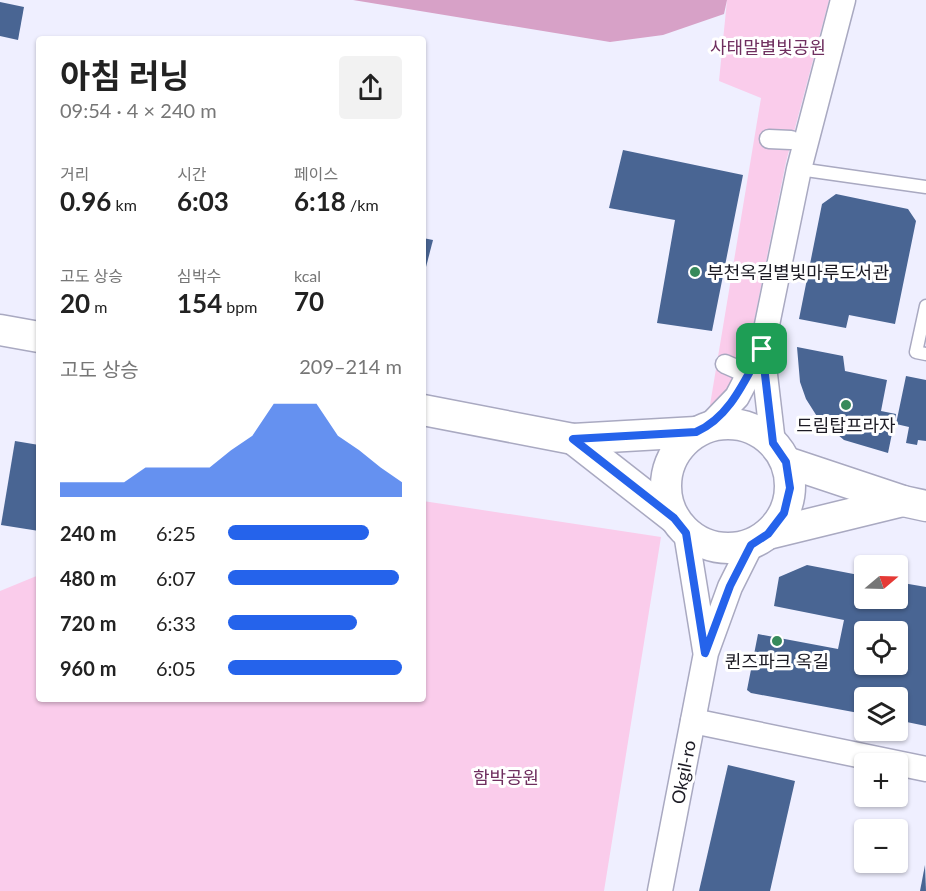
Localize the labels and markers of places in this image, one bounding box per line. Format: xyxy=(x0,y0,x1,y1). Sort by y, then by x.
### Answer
place label: 부천옥길별빛마루도서관 xyxy=(707,261,890,283)
marker: 부천옥길별빛마루도서관 xyxy=(688,265,702,279)
pin xyxy=(736,323,787,374)
marker: 드림탑프라자 xyxy=(839,398,853,412)
place label: 드림탑프라자 xyxy=(796,414,896,436)
marker: 퀸즈파크 옥길 xyxy=(770,634,784,648)
place label: 퀸즈파크 옥길 xyxy=(725,650,829,672)

